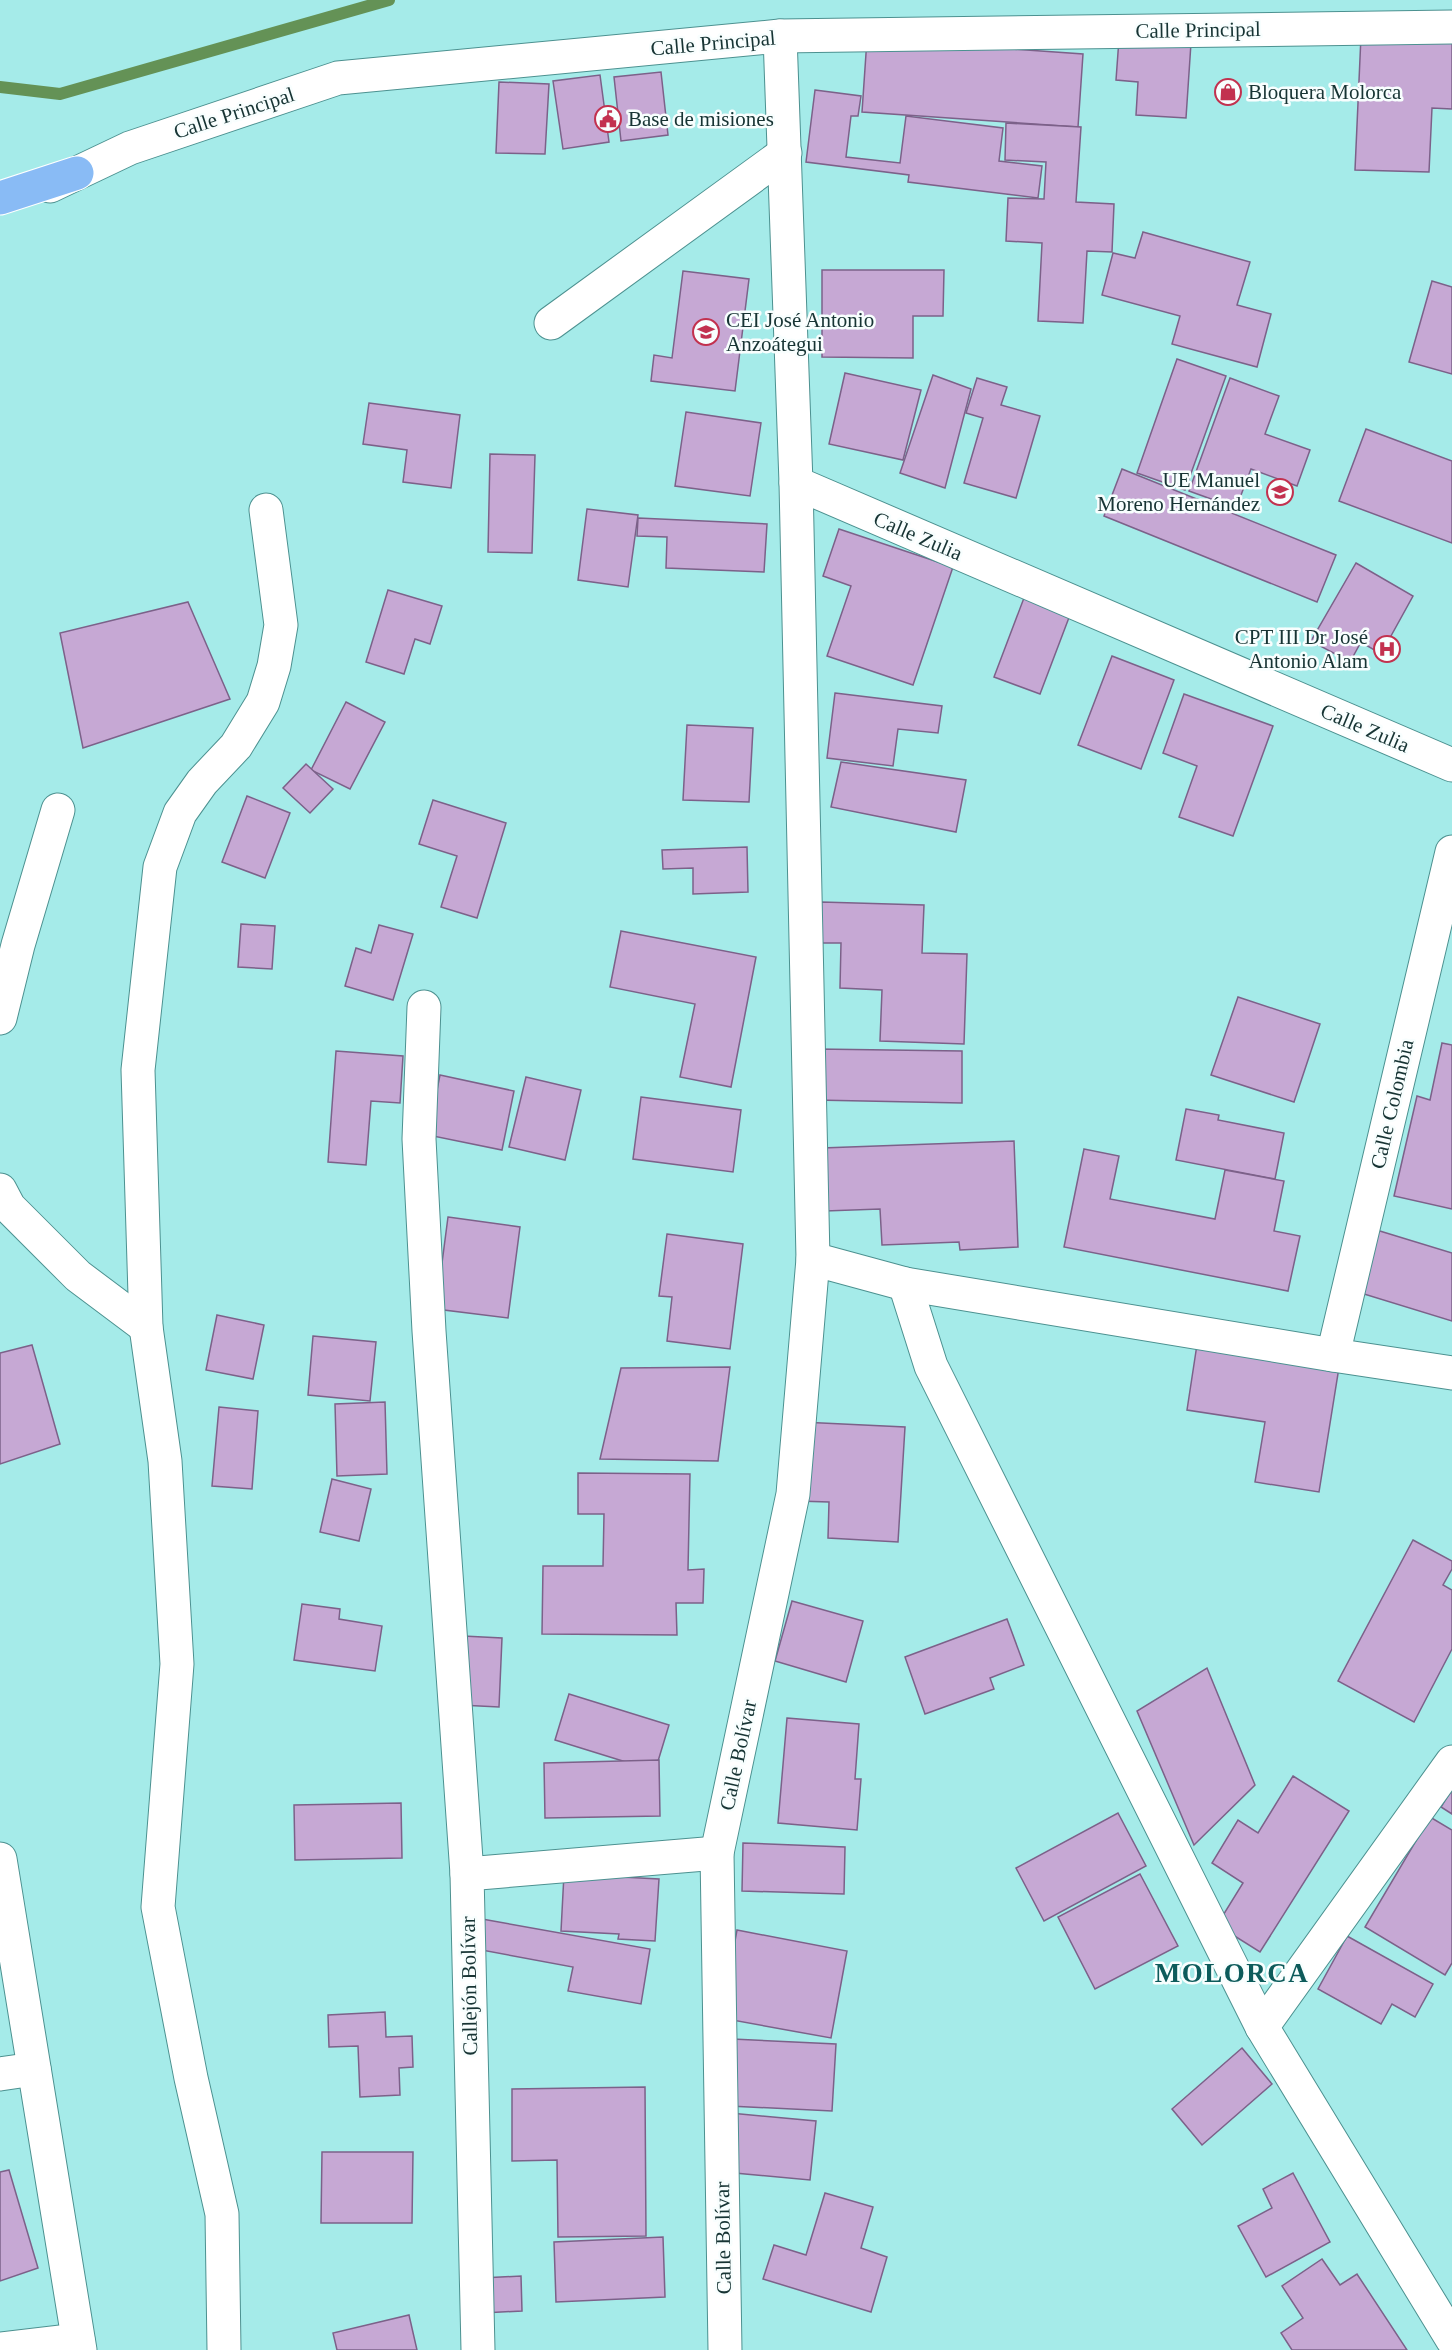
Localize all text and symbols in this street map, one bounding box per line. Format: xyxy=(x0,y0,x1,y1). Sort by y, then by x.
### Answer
street label: Calle Principal xyxy=(1135,17,1261,43)
street label: Calle Principal xyxy=(649,26,777,60)
shop icon: Bloquera Molorca xyxy=(1213,77,1243,107)
place label: Bloquera Molorca xyxy=(1248,80,1402,104)
street label: Calle Principal xyxy=(171,82,297,144)
public building icon: Base de misiones xyxy=(593,104,623,134)
place label: Base de misiones xyxy=(628,107,774,131)
place label: CEI José Antonio Anzoátegui xyxy=(726,308,874,356)
school or university icon: CEI José Antonio Anzoátegui xyxy=(691,317,721,347)
place label: UE Manuel Moreno Hernández xyxy=(1097,468,1260,516)
school or university icon: UE Manuel Moreno Hernández xyxy=(1265,477,1295,507)
street label: Calle Zulia xyxy=(870,507,967,566)
place label: CPT III Dr José Antonio Alam xyxy=(1235,625,1368,673)
hospital icon: CPT III Dr José Antonio Alam xyxy=(1372,634,1402,664)
street label: Calle Zulia xyxy=(1317,699,1414,758)
street label: Calle Colombia xyxy=(1365,1036,1419,1171)
street label: Calle Bolívar xyxy=(715,1697,761,1813)
street label: Callejón Bolívar xyxy=(456,1916,482,2056)
district label: MOLORCA xyxy=(1155,1958,1309,1988)
street label: Calle Bolívar xyxy=(710,2182,736,2294)

